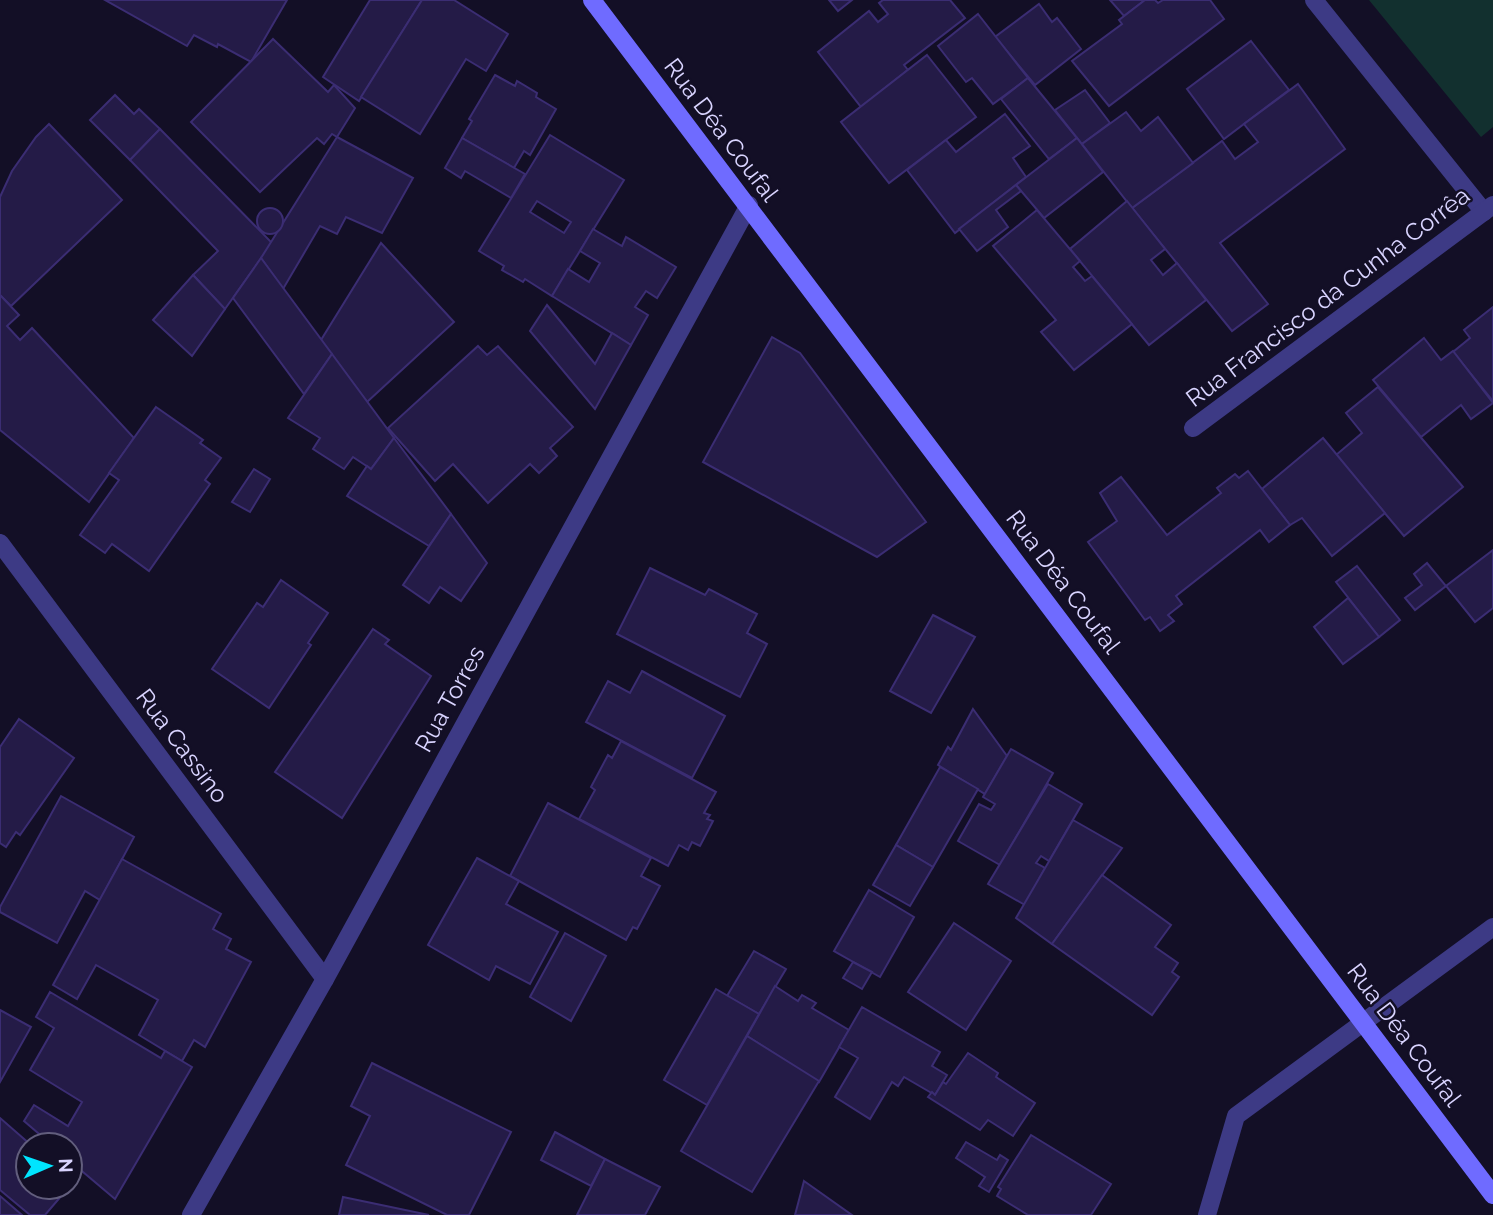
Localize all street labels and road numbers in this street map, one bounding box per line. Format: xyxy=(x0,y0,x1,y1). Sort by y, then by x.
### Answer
street label: Rua Déa Coufal xyxy=(658,52,785,207)
street label: Rua Francisco da Cunha Corrêa xyxy=(1180,180,1475,413)
street label: Rua Déa Coufal xyxy=(1000,504,1127,659)
street label: Rua Torres xyxy=(409,641,491,757)
street label: Rua Cassino xyxy=(130,683,235,808)
street label: Rua Déa Coufal xyxy=(1341,957,1468,1112)

